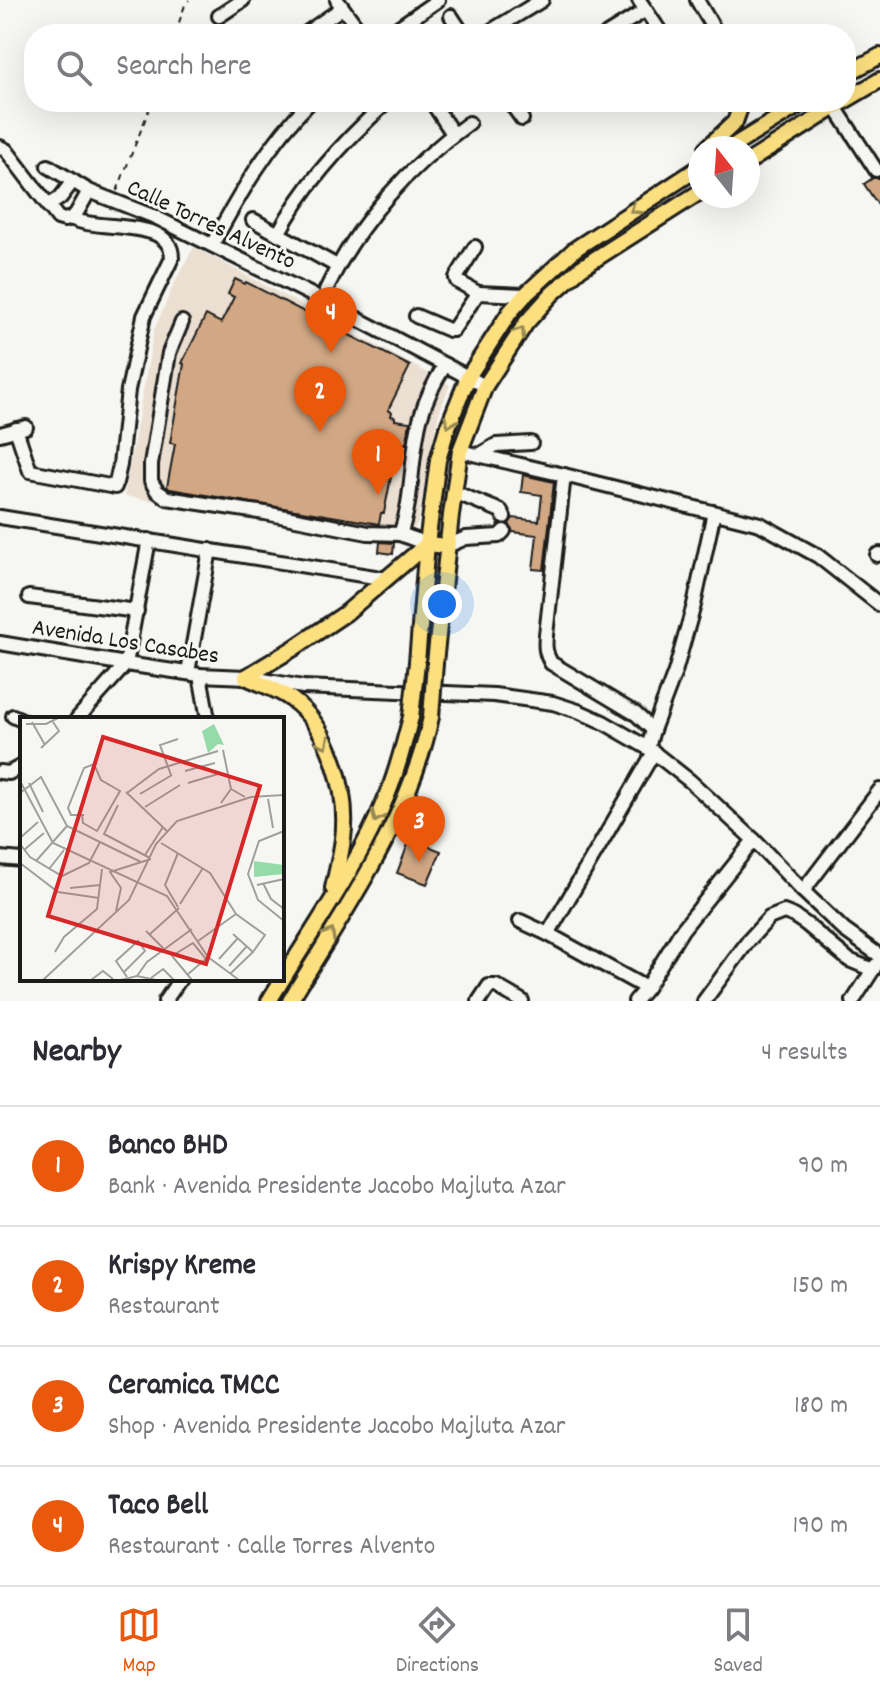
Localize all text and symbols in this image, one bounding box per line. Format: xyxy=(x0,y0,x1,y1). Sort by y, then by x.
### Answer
search box xyxy=(24,24,856,112)
icon: search xyxy=(52,46,96,90)
text: Search here xyxy=(116,47,252,90)
north arrow xyxy=(688,136,760,208)
street label: Calle Torres Alvento xyxy=(121,172,301,280)
one-way arrow xyxy=(629,199,643,214)
pin: 4 xyxy=(305,287,357,353)
one-way arrow xyxy=(510,327,525,341)
pin: 2 xyxy=(294,366,346,432)
one-way arrow xyxy=(443,414,460,428)
pin: 1 xyxy=(352,429,404,495)
your location xyxy=(422,584,462,624)
street label: Avenida Los Casabes xyxy=(30,611,221,675)
inset map xyxy=(20,717,284,981)
one-way arrow xyxy=(315,734,330,749)
pin: 3 xyxy=(393,796,445,862)
one-way arrow xyxy=(371,809,387,824)
one-way arrow xyxy=(321,928,336,943)
text: Nearby xyxy=(32,1029,121,1078)
text: 4 results xyxy=(761,1035,848,1072)
text: Banco BHD xyxy=(108,1126,228,1169)
text: 1 xyxy=(55,1148,61,1185)
text: 90 m xyxy=(798,1148,848,1185)
text: Bank · Avenida Presidente Jacobo Majluta Azar xyxy=(108,1169,566,1206)
text: Krispy Kreme xyxy=(108,1246,256,1289)
text: 2 xyxy=(52,1268,64,1305)
text: 150 m xyxy=(792,1268,848,1305)
text: Restaurant xyxy=(108,1289,220,1326)
text: Ceramica TMCC xyxy=(108,1366,280,1409)
text: 3 xyxy=(52,1388,64,1425)
text: 180 m xyxy=(794,1388,848,1425)
text: Shop · Avenida Presidente Jacobo Majluta Azar xyxy=(108,1409,565,1446)
text: Taco Bell xyxy=(108,1486,208,1529)
text: 4 xyxy=(53,1508,63,1545)
text: 190 m xyxy=(792,1508,848,1545)
text: Restaurant · Calle Torres Alvento xyxy=(108,1529,435,1566)
tab: Map xyxy=(117,1603,161,1682)
tab: Directions xyxy=(396,1603,479,1682)
tab: Saved xyxy=(714,1603,763,1682)

